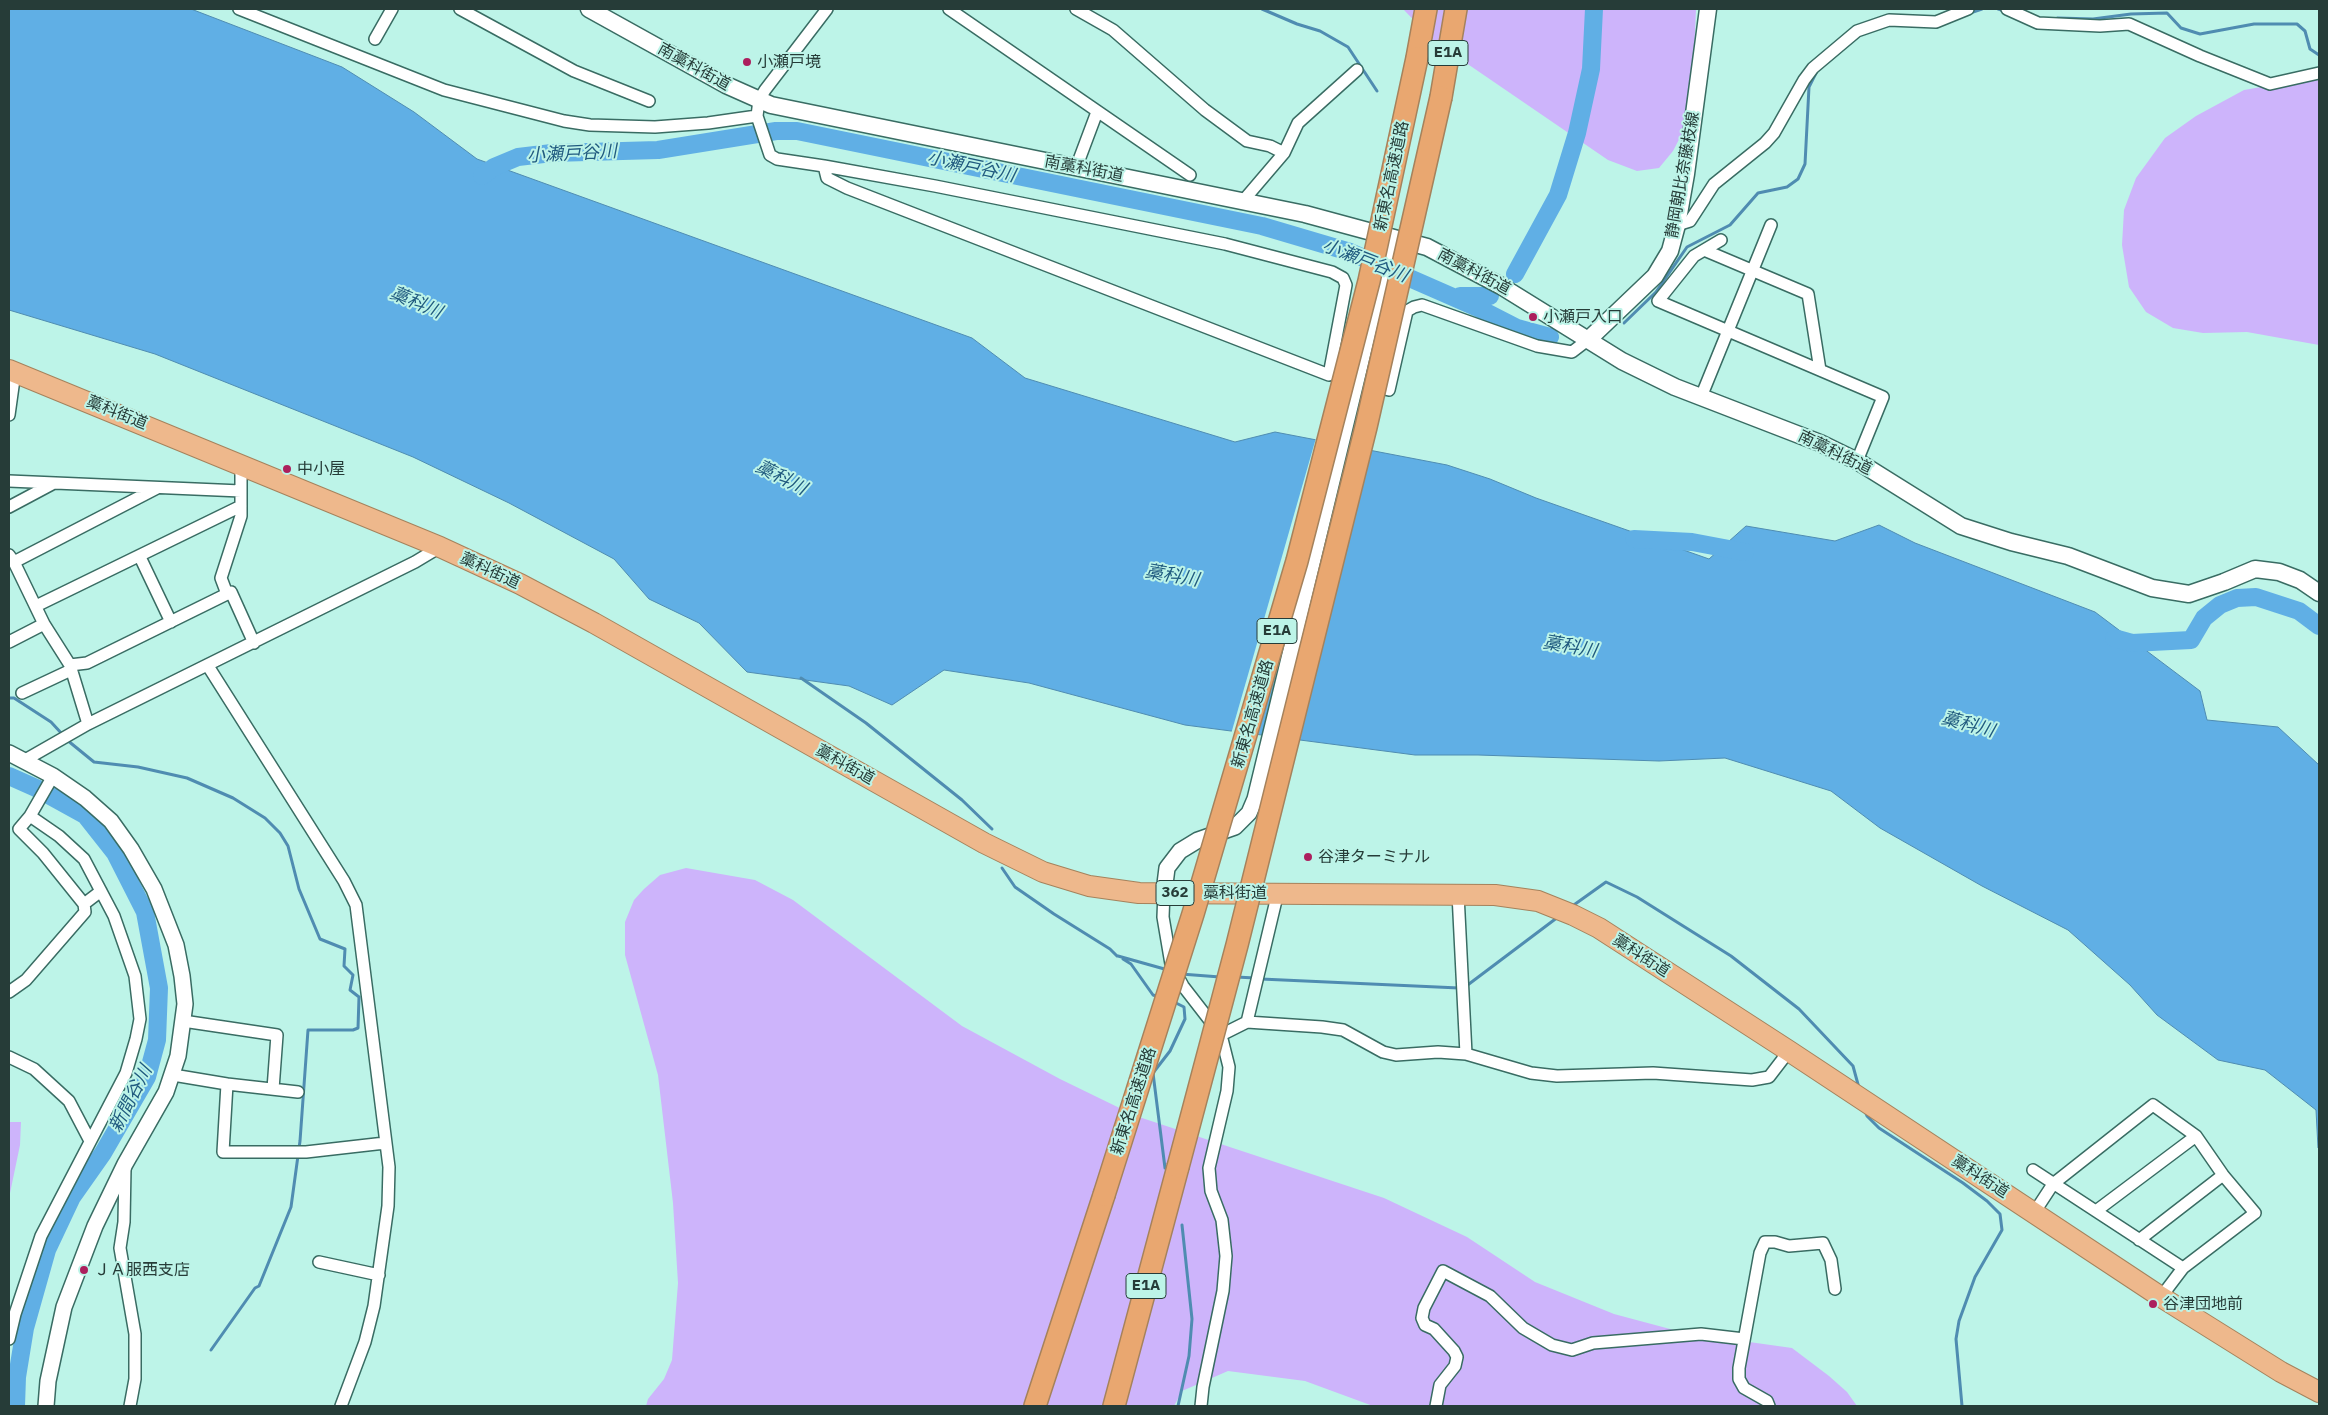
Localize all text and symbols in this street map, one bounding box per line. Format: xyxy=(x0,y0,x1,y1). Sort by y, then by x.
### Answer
street label: 南藁科街道 xyxy=(654,39,734,95)
road number: E1A xyxy=(1428,40,1468,66)
place label: 小瀬戸境 xyxy=(757,52,821,72)
marker: 小瀬戸境 xyxy=(741,56,753,68)
street label: 静岡朝比奈藤枝線 xyxy=(1662,110,1704,240)
street label: 新東名高速道路 xyxy=(1371,119,1413,233)
water label: 小瀬戸谷川 xyxy=(526,141,618,167)
water label: 小瀬戸谷川 xyxy=(925,147,1017,187)
street label: 南藁科街道 xyxy=(1043,152,1125,186)
water label: 小瀬戸谷川 xyxy=(1319,235,1411,287)
street label: 南藁科街道 xyxy=(1434,245,1514,299)
water label: 藁科川 xyxy=(387,283,445,323)
place label: 小瀬戸入口 xyxy=(1543,307,1623,327)
marker: 小瀬戸入口 xyxy=(1527,311,1539,323)
street label: 藁科街道 xyxy=(84,392,150,434)
street label: 南藁科街道 xyxy=(1795,427,1875,479)
water label: 藁科川 xyxy=(752,456,810,500)
place label: 中小屋 xyxy=(297,459,345,479)
marker: 中小屋 xyxy=(281,463,293,475)
street label: 藁科街道 xyxy=(457,549,523,593)
water label: 藁科川 xyxy=(1144,561,1200,591)
road number: E1A xyxy=(1257,618,1297,644)
water label: 藁科川 xyxy=(1542,632,1598,662)
street label: 新東名高速道路 xyxy=(1228,658,1278,770)
water label: 藁科川 xyxy=(1939,708,1997,742)
street label: 藁科街道 xyxy=(812,741,878,789)
place label: 谷津ターミナル xyxy=(1318,847,1430,867)
marker: 谷津ターミナル xyxy=(1302,851,1314,863)
road number: 362 xyxy=(1156,880,1194,906)
street label: 藁科街道 xyxy=(1203,883,1267,903)
street label: 藁科街道 xyxy=(1609,931,1673,981)
street label: 新東名高速道路 xyxy=(1108,1045,1160,1157)
water label: 新間谷川 xyxy=(105,1062,157,1136)
street label: 藁科街道 xyxy=(1948,1152,2012,1202)
place label: ＪＡ服西支店 xyxy=(94,1260,190,1280)
marker: ＪＡ服西支店 xyxy=(78,1264,90,1276)
road number: E1A xyxy=(1126,1274,1166,1298)
place label: 谷津団地前 xyxy=(2163,1294,2243,1314)
marker: 谷津団地前 xyxy=(2147,1298,2159,1310)

